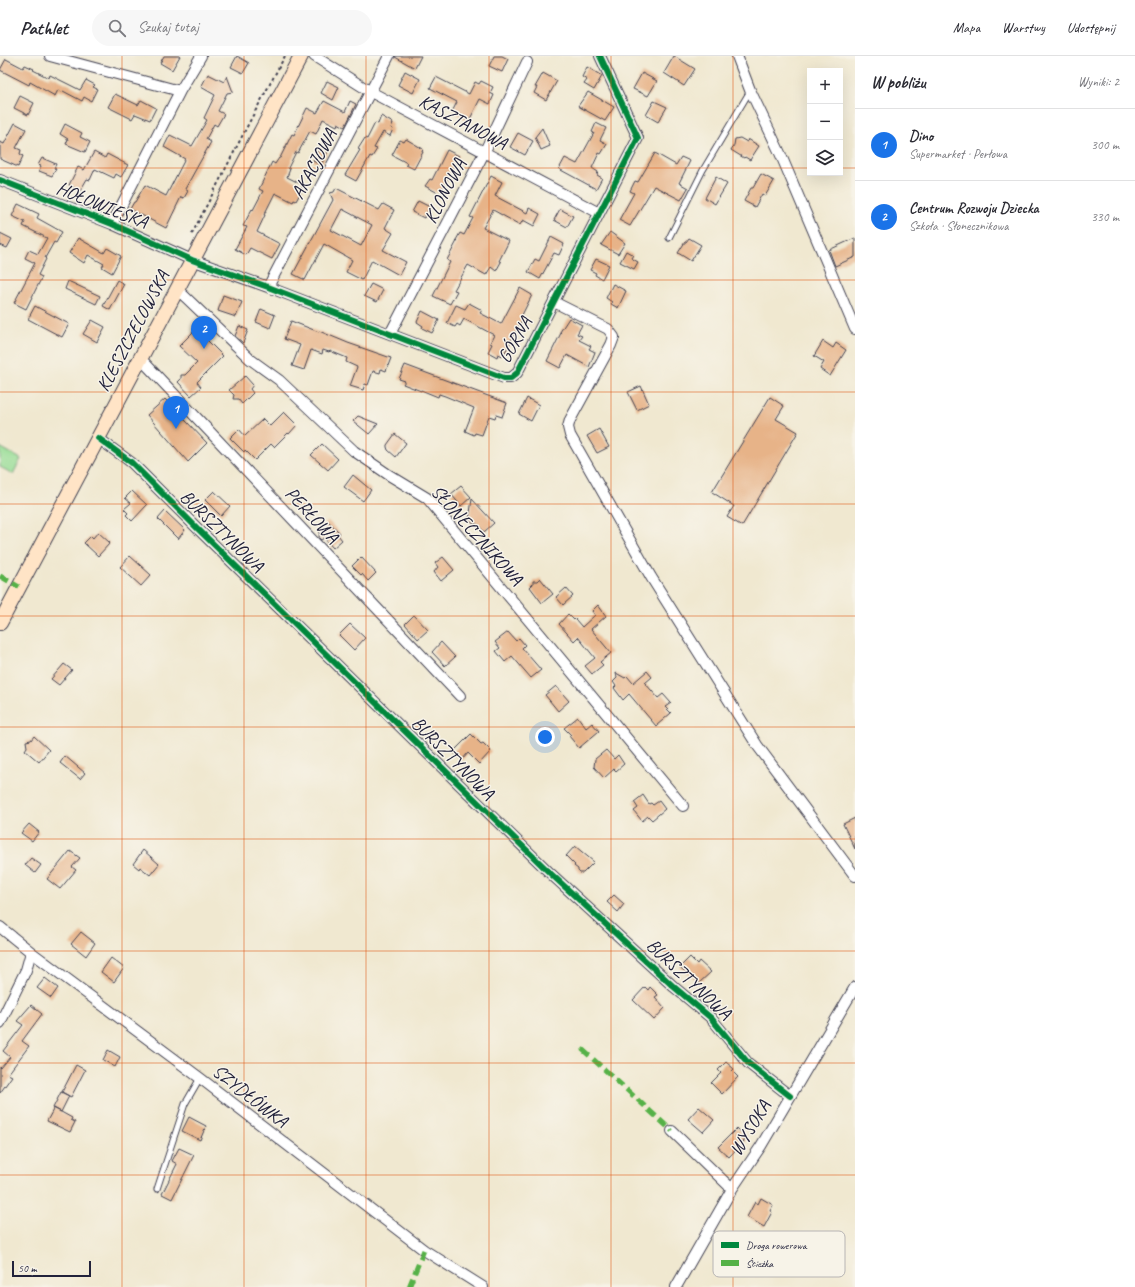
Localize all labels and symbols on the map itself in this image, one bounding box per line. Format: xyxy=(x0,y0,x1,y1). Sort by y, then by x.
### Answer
street label: KASZTANOWA xyxy=(415,89,512,156)
street label: AKACJOWA xyxy=(286,124,343,203)
street label: KLONOWA xyxy=(419,154,472,227)
street label: HOŁOWIESKA xyxy=(53,176,152,235)
street label: KLESZCZELOWSKA xyxy=(91,265,176,395)
street label: GÓRNA xyxy=(492,312,538,367)
pin: 2 xyxy=(191,316,217,349)
pin: 1 xyxy=(163,396,189,429)
street label: SŁONECZNIKOWA xyxy=(426,480,529,590)
street label: PERŁOWA xyxy=(280,482,345,549)
street label: BURSZTYNOWA xyxy=(175,485,270,577)
street label: BURSZTYNOWA xyxy=(406,711,500,805)
your location xyxy=(535,727,555,747)
street label: BURSZTYNOWA xyxy=(641,933,737,1025)
street label: SZYDŁÓWKA xyxy=(207,1059,294,1134)
street label: WYSOKA xyxy=(724,1095,776,1160)
legend xyxy=(713,1231,845,1277)
text: Droga rowerowa xyxy=(746,1238,808,1252)
text: Ścieżka xyxy=(746,1256,774,1270)
scale bar xyxy=(12,1259,91,1278)

